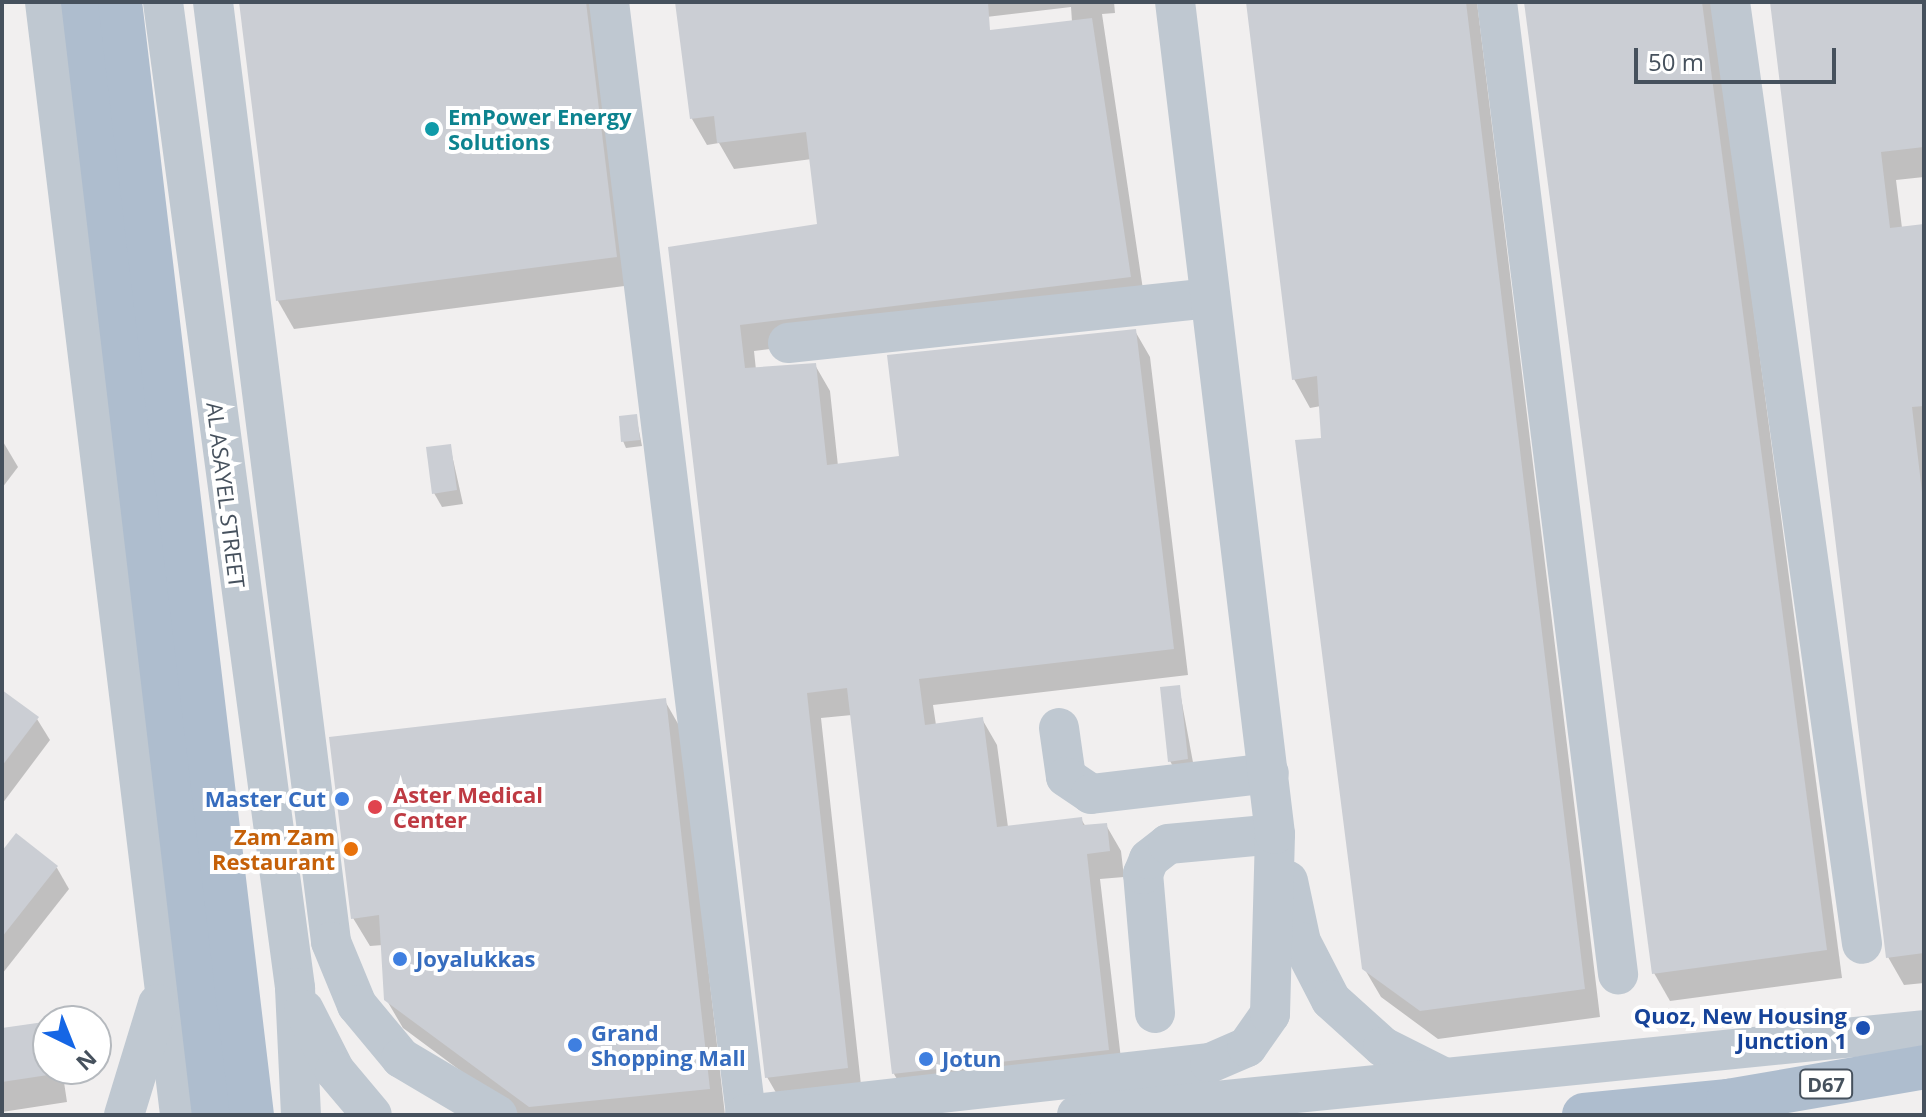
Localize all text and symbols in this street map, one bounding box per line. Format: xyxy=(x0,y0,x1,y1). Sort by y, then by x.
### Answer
scale bar xyxy=(1638,32,1840,82)
text: 50 m xyxy=(1648,45,1704,78)
place label: EmPower Energy Solutions xyxy=(448,103,632,154)
marker: EmPower Energy Solutions xyxy=(423,120,441,138)
street label: AL ASAYEL STREET xyxy=(202,401,250,589)
place label: Aster Medical Center xyxy=(393,781,543,832)
place label: Master Cut xyxy=(205,786,326,812)
marker: Master Cut xyxy=(333,790,351,808)
marker: Aster Medical Center xyxy=(364,796,386,818)
place label: Zam Zam Restaurant xyxy=(212,823,335,874)
marker: Zam Zam Restaurant xyxy=(342,840,360,858)
place label: Joyalukkas xyxy=(416,946,535,972)
marker: Joyalukkas xyxy=(391,950,409,968)
place label: Quoz, New Housing Junction 1 xyxy=(1634,1002,1847,1054)
north arrow xyxy=(32,1005,112,1085)
place label: Grand Shopping Mall xyxy=(591,1019,746,1070)
marker: Quoz, New Housing Junction 1 xyxy=(1854,1019,1872,1037)
marker: Grand Shopping Mall xyxy=(566,1036,584,1054)
text: N xyxy=(70,1044,104,1078)
place label: Jotun xyxy=(942,1046,1001,1072)
marker: Jotun xyxy=(917,1050,935,1068)
road number: D67 xyxy=(1798,1068,1854,1100)

